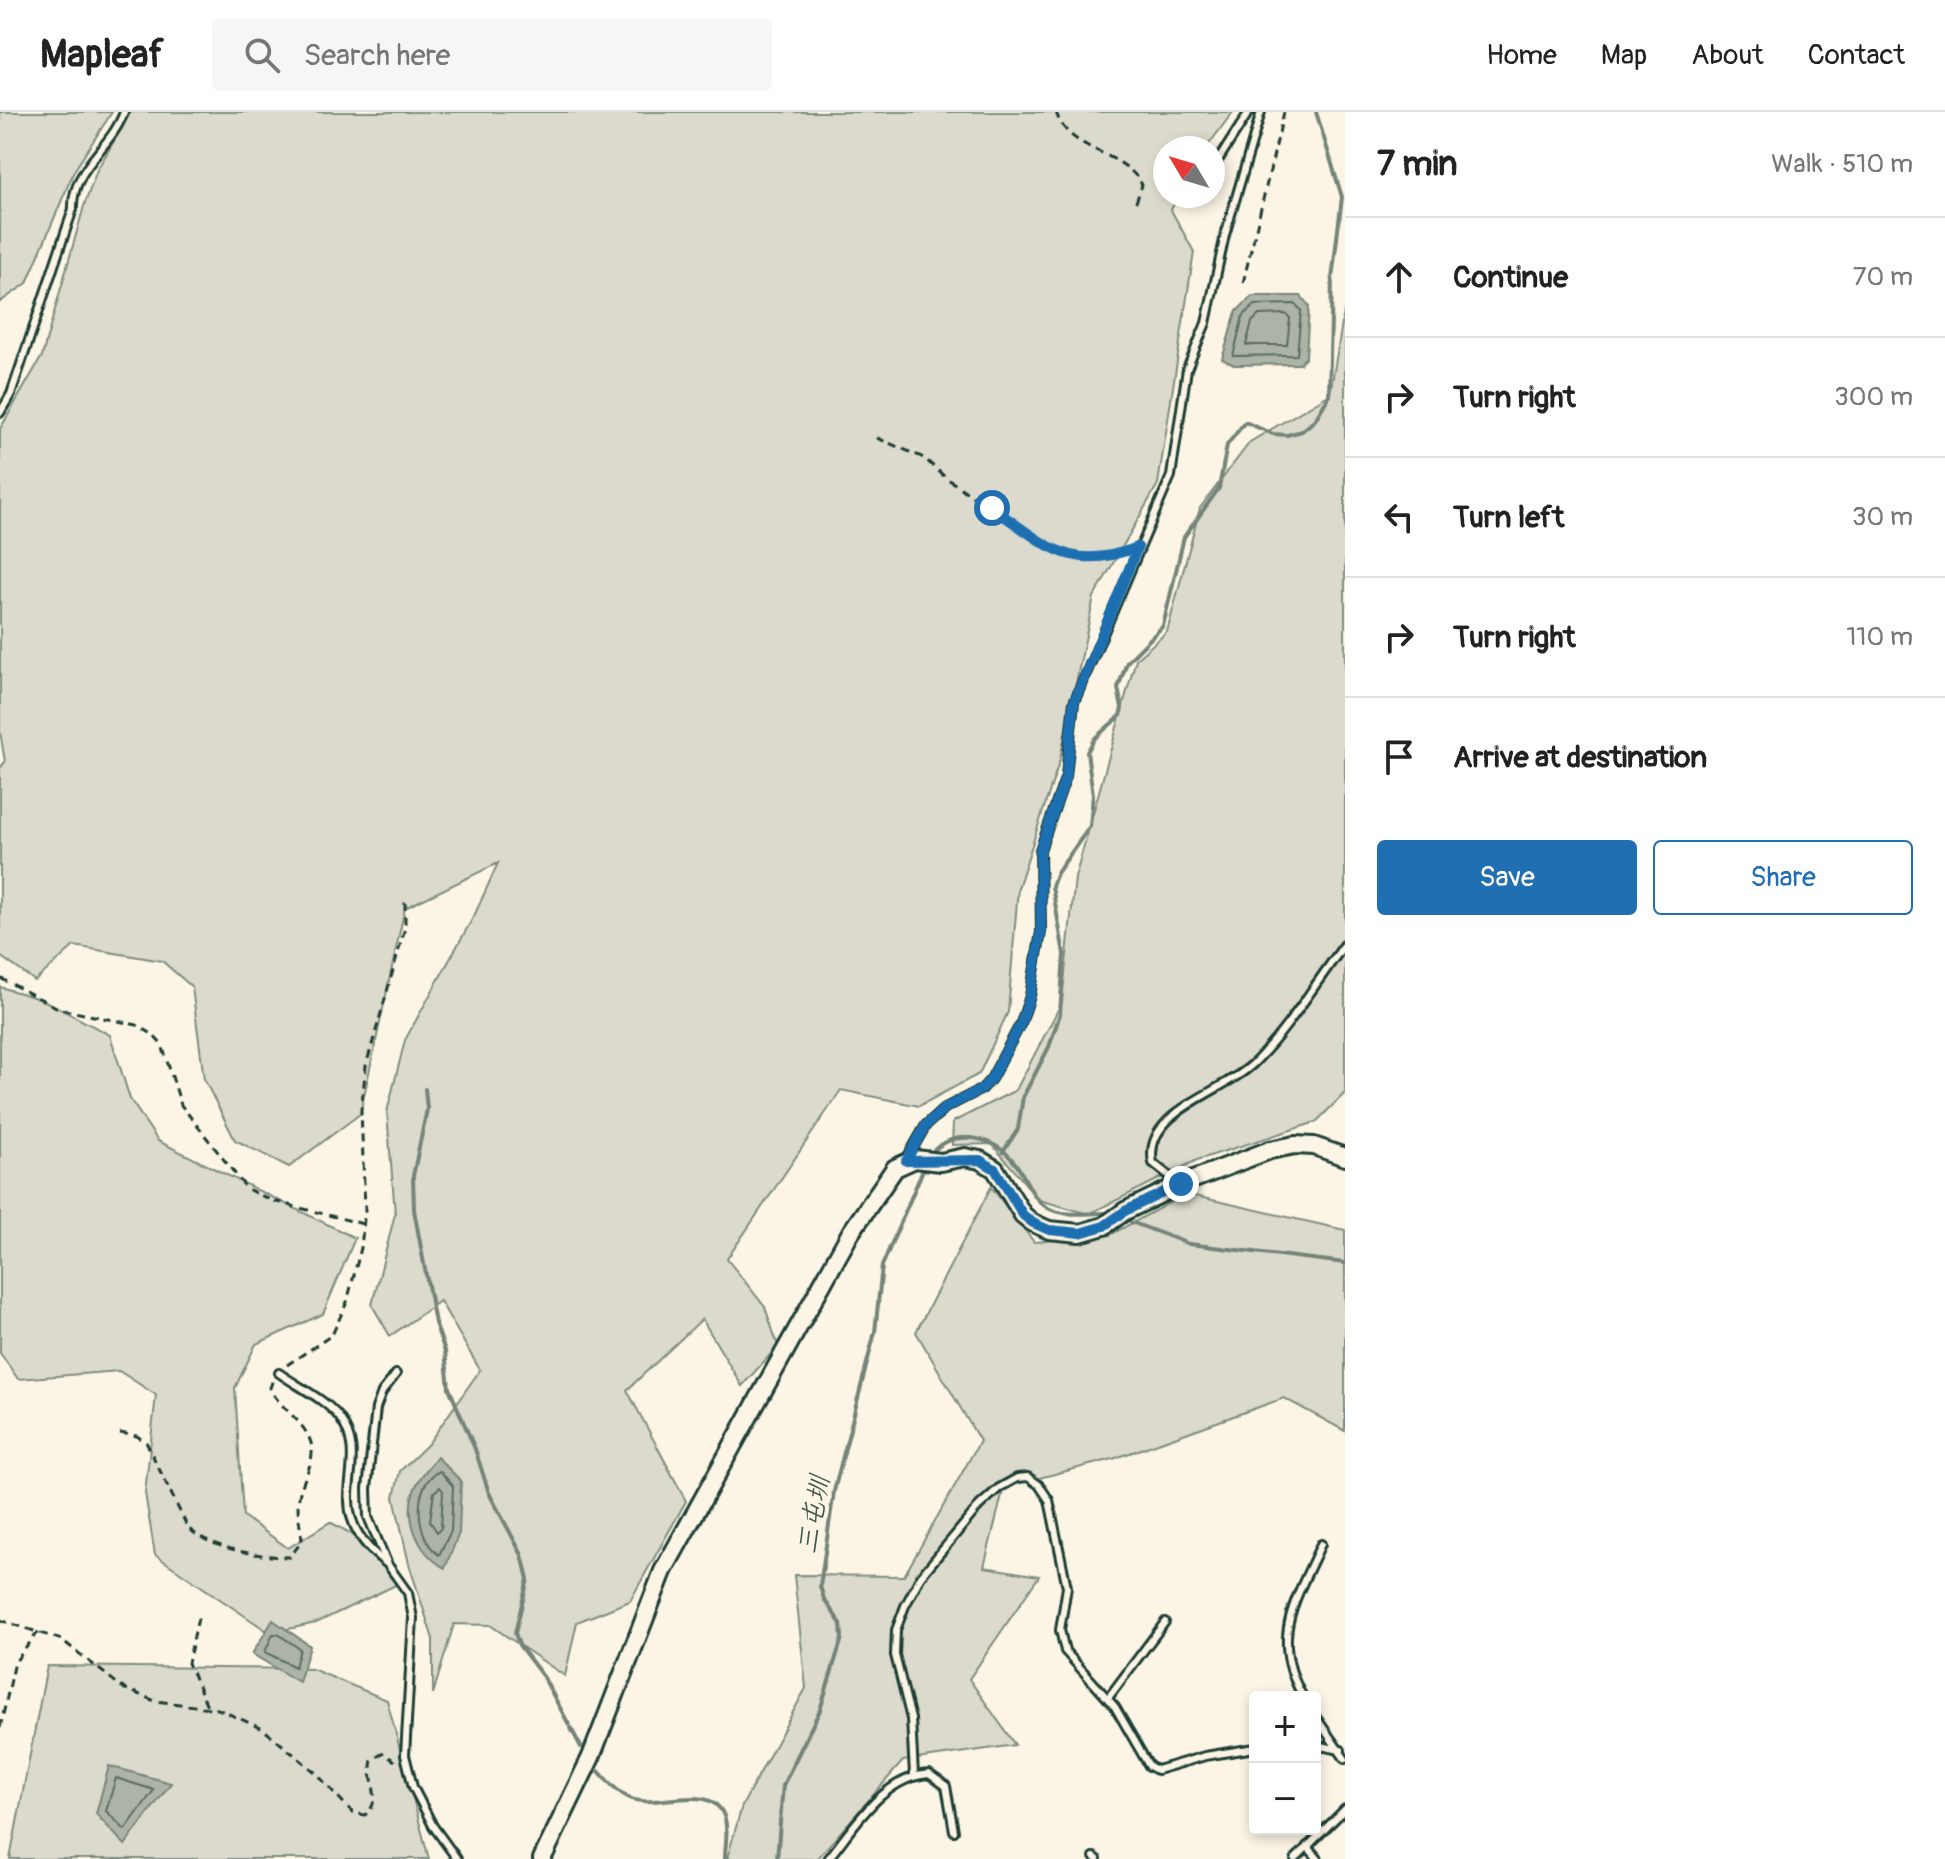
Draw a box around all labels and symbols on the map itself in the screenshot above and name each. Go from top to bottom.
north arrow [1153,136,1225,208]
route start [974,490,1010,526]
route end [1163,1166,1199,1202]
water label: 三屯圳 [791,1471,837,1556]

